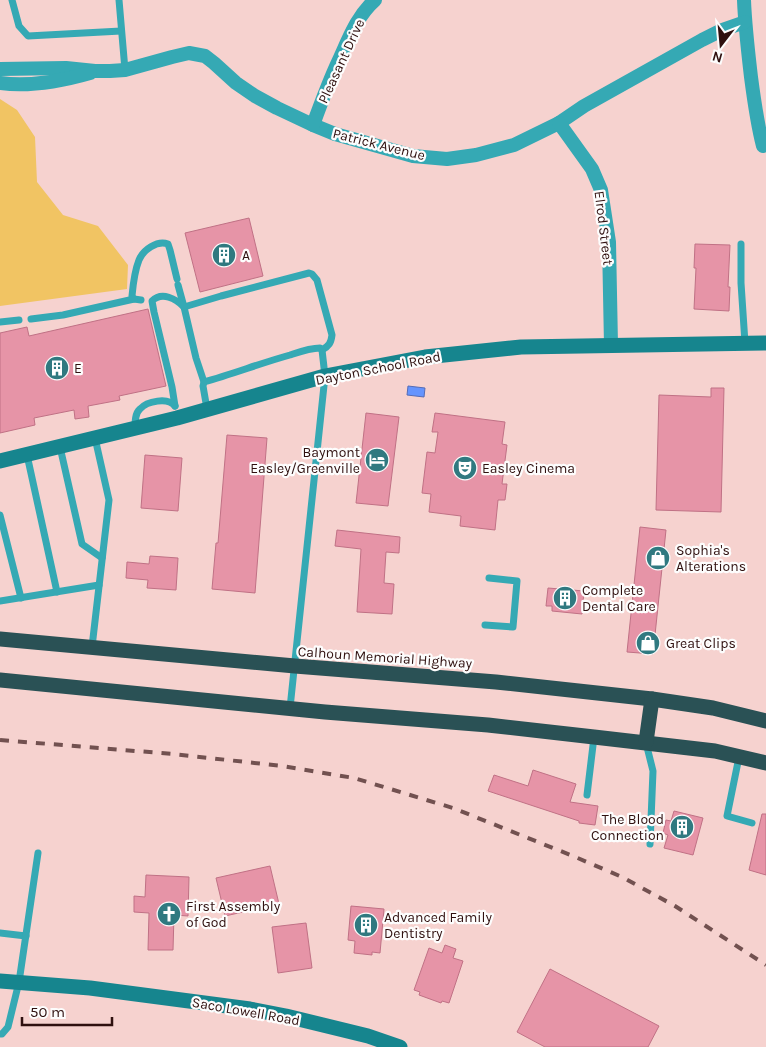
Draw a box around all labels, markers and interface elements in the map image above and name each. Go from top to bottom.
street label: Pleasant Drive [314,16,368,106]
north arrow [696,20,746,70]
text: N [710,47,725,67]
street label: Patrick Avenue [331,125,427,164]
street label: Elrod Street [591,190,616,266]
building icon: A [211,242,237,268]
place label: A [242,247,250,264]
street label: Dayton School Road [314,348,442,389]
building icon: E [44,355,70,381]
place label: E [74,360,82,377]
place label: Baymont Easley/Greenville [250,444,360,477]
hotel icon: Baymont Easley/Greenville [364,447,390,473]
theatre icon: Easley Cinema [452,455,478,481]
place label: Easley Cinema [482,460,575,477]
place label: Sophia's Alterations [676,542,746,575]
shop icon: Sophia's Alterations [645,545,671,571]
place label: Complete Dental Care [582,582,656,615]
building icon: Complete Dental Care [552,585,578,611]
shop icon: Great Clips [635,630,661,656]
place label: Great Clips [666,635,736,652]
street label: Calhoun Memorial Highway [297,643,473,672]
place label: The Blood Connection [591,811,664,844]
building icon: The Blood Connection [669,814,695,840]
place label: First Assembly of God [186,898,281,931]
church icon: First Assembly of God [156,901,182,927]
place label: Advanced Family Dentistry [384,909,492,942]
building icon: Advanced Family Dentistry [353,912,379,938]
scale bar [22,994,112,1026]
street label: Saco Lowell Road [191,994,301,1029]
text: 50 m [30,1003,65,1021]

